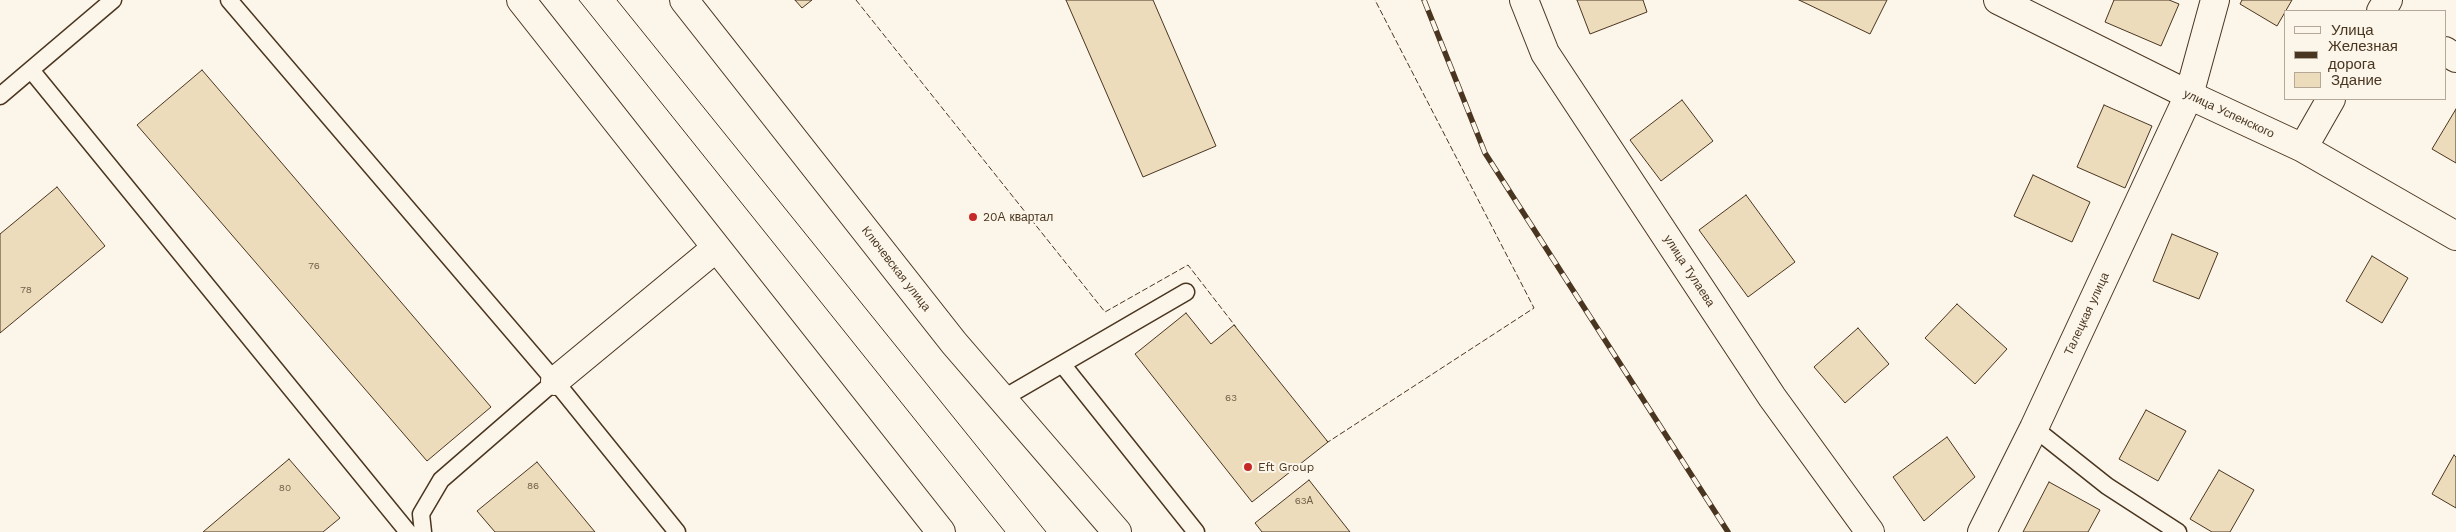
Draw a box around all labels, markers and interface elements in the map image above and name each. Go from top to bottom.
legend [2284,10,2446,100]
text: Улица [2331,21,2374,39]
text: Железная дорога [2328,37,2398,73]
text: Здание [2331,71,2382,89]
street label: улица Успенского [2181,87,2277,141]
place label: 20А квартал [983,210,1053,224]
marker: 20А квартал [967,211,979,223]
street label: Ключевская улица [858,224,934,314]
street label: улица Тулаева [1660,232,1718,310]
house number: 76 [308,260,320,272]
street label: Талецкая улица [2062,270,2112,358]
house number: 78 [20,284,32,296]
house number: 63 [1225,392,1237,404]
place label: Eft Group [1258,460,1314,474]
marker: Eft Group [1242,461,1254,473]
house number: 86 [527,480,539,492]
house number: 80 [279,482,291,494]
house number: 63А [1295,495,1313,507]

